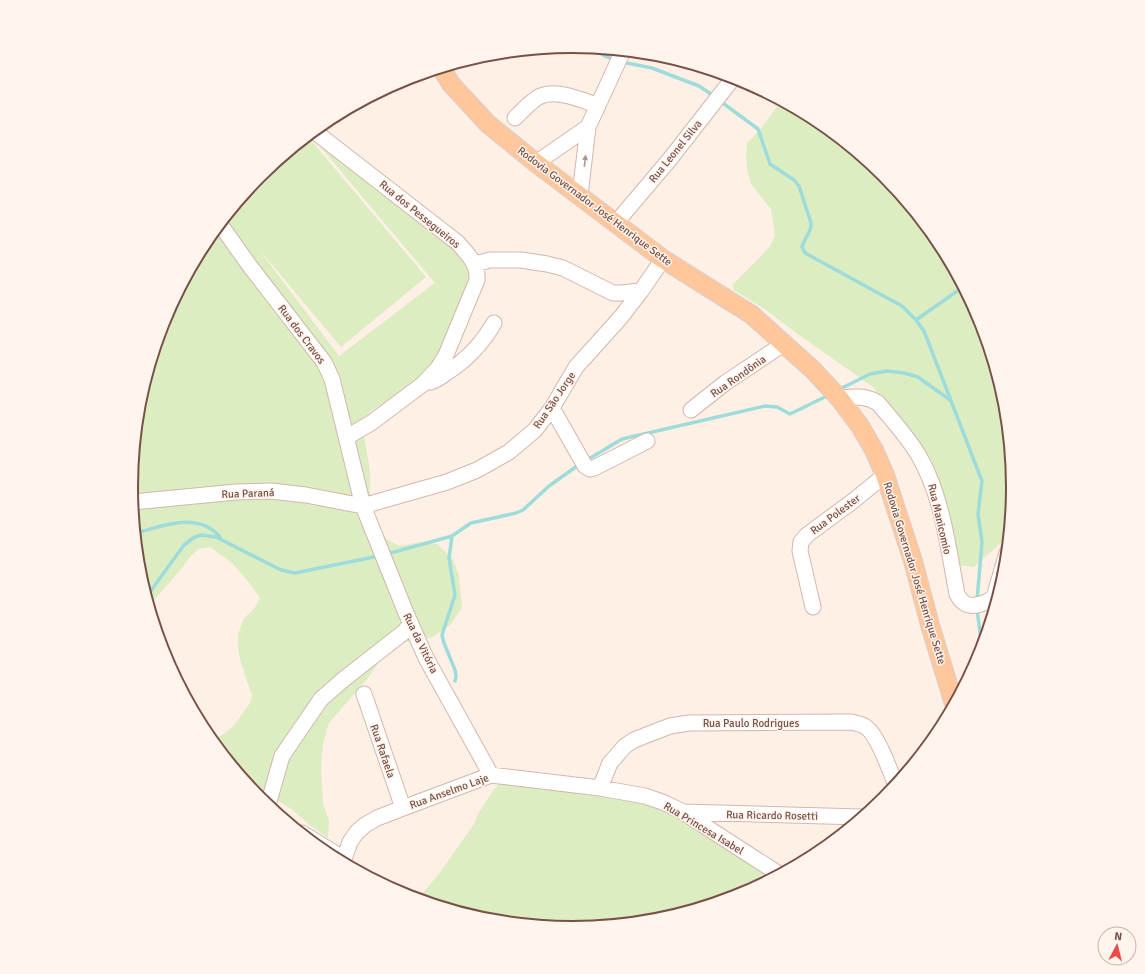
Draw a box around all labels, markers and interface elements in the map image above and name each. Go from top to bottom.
street label: Rua Leonel Silva [646,117,705,185]
street label: Rodovia Governador José Henrique Sette [515,144,675,269]
one-way arrow [581,155,588,167]
street label: Rua dos Pessegueiros [377,178,463,251]
street label: Rua dos Cravos [275,302,328,367]
street label: Rua Rondônia [708,352,769,400]
street label: Rua São Jorge [531,369,578,431]
street label: Rodovia Governador José Henrique Sette [881,480,949,666]
street label: Rua Manicomio [925,483,954,556]
street label: Rua Paraná [221,486,275,501]
street label: Rua Polester [808,492,863,537]
street label: Rua da Vitória [400,611,441,676]
street label: Rua Paulo Rodrigues [703,717,799,730]
street label: Rua Rafaela [367,723,398,780]
street label: Rua Anselmo Laje [408,771,491,812]
street label: Rua Princesa Isabel [661,799,746,858]
street label: Rua Ricardo Rosetti [726,808,818,823]
north arrow [1097,926,1137,966]
text: N [1114,930,1123,943]

